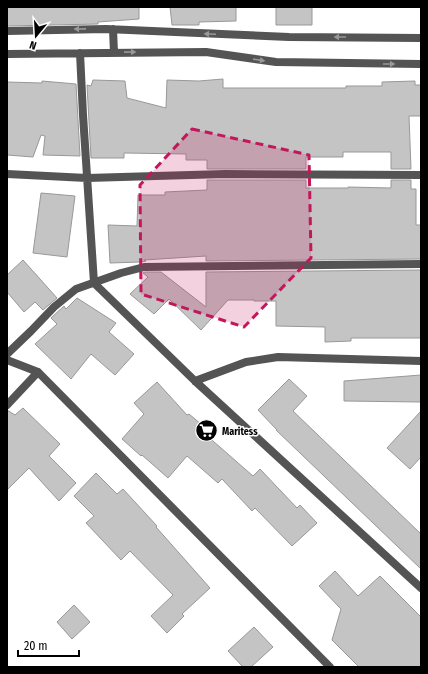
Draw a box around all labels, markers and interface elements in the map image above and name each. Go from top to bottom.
north arrow [16,16,56,56]
one-way arrow [74,26,86,33]
one-way arrow [204,30,216,37]
one-way arrow [333,34,346,40]
text: N [28,38,38,52]
one-way arrow [124,49,136,56]
one-way arrow [253,57,265,63]
one-way arrow [383,61,396,67]
supermarket icon: Maritess [193,418,219,444]
place label: Maritess [222,426,258,438]
scale bar [18,632,79,658]
text: 20 m [24,639,48,653]

